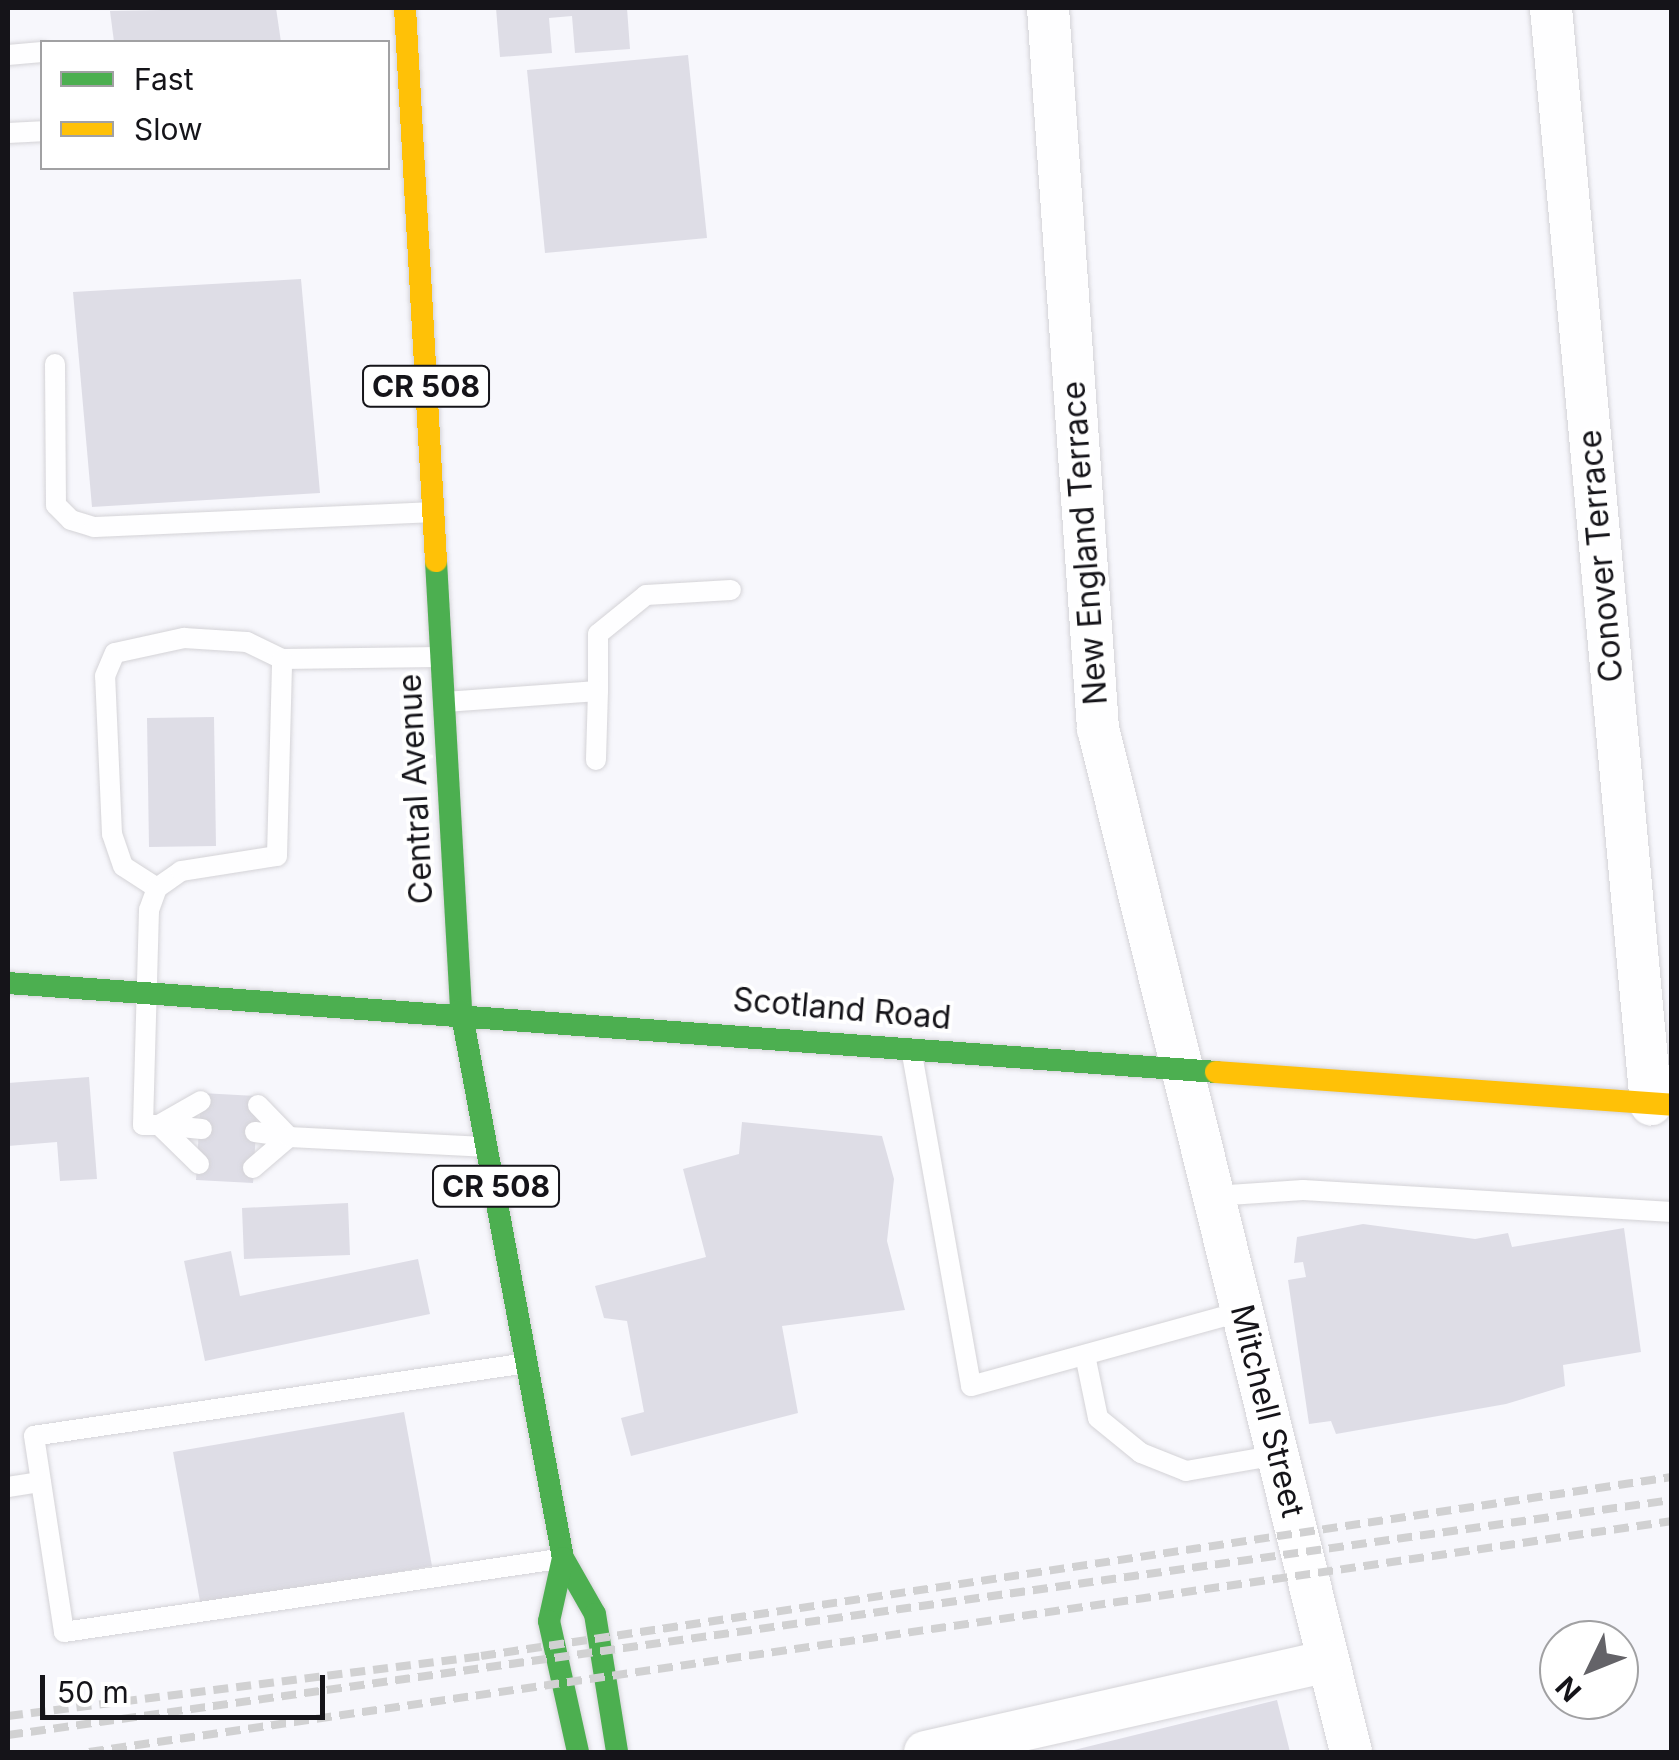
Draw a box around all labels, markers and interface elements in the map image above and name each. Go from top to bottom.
legend [40,40,390,170]
text: Fast [134,61,193,97]
text: Slow [134,111,203,147]
road number: CR 508 [361,361,491,411]
street label: New England Terrace [1055,380,1115,706]
street label: Conover Terrace [1571,428,1631,684]
street label: Central Avenue [391,673,441,905]
street label: Scotland Road [731,980,953,1038]
road number: CR 508 [431,1161,561,1211]
street label: Mitchell Street [1222,1301,1312,1521]
north arrow [1539,1620,1639,1720]
scale bar [45,1655,330,1717]
text: N [1549,1670,1588,1708]
text: 50 m [57,1674,129,1710]

